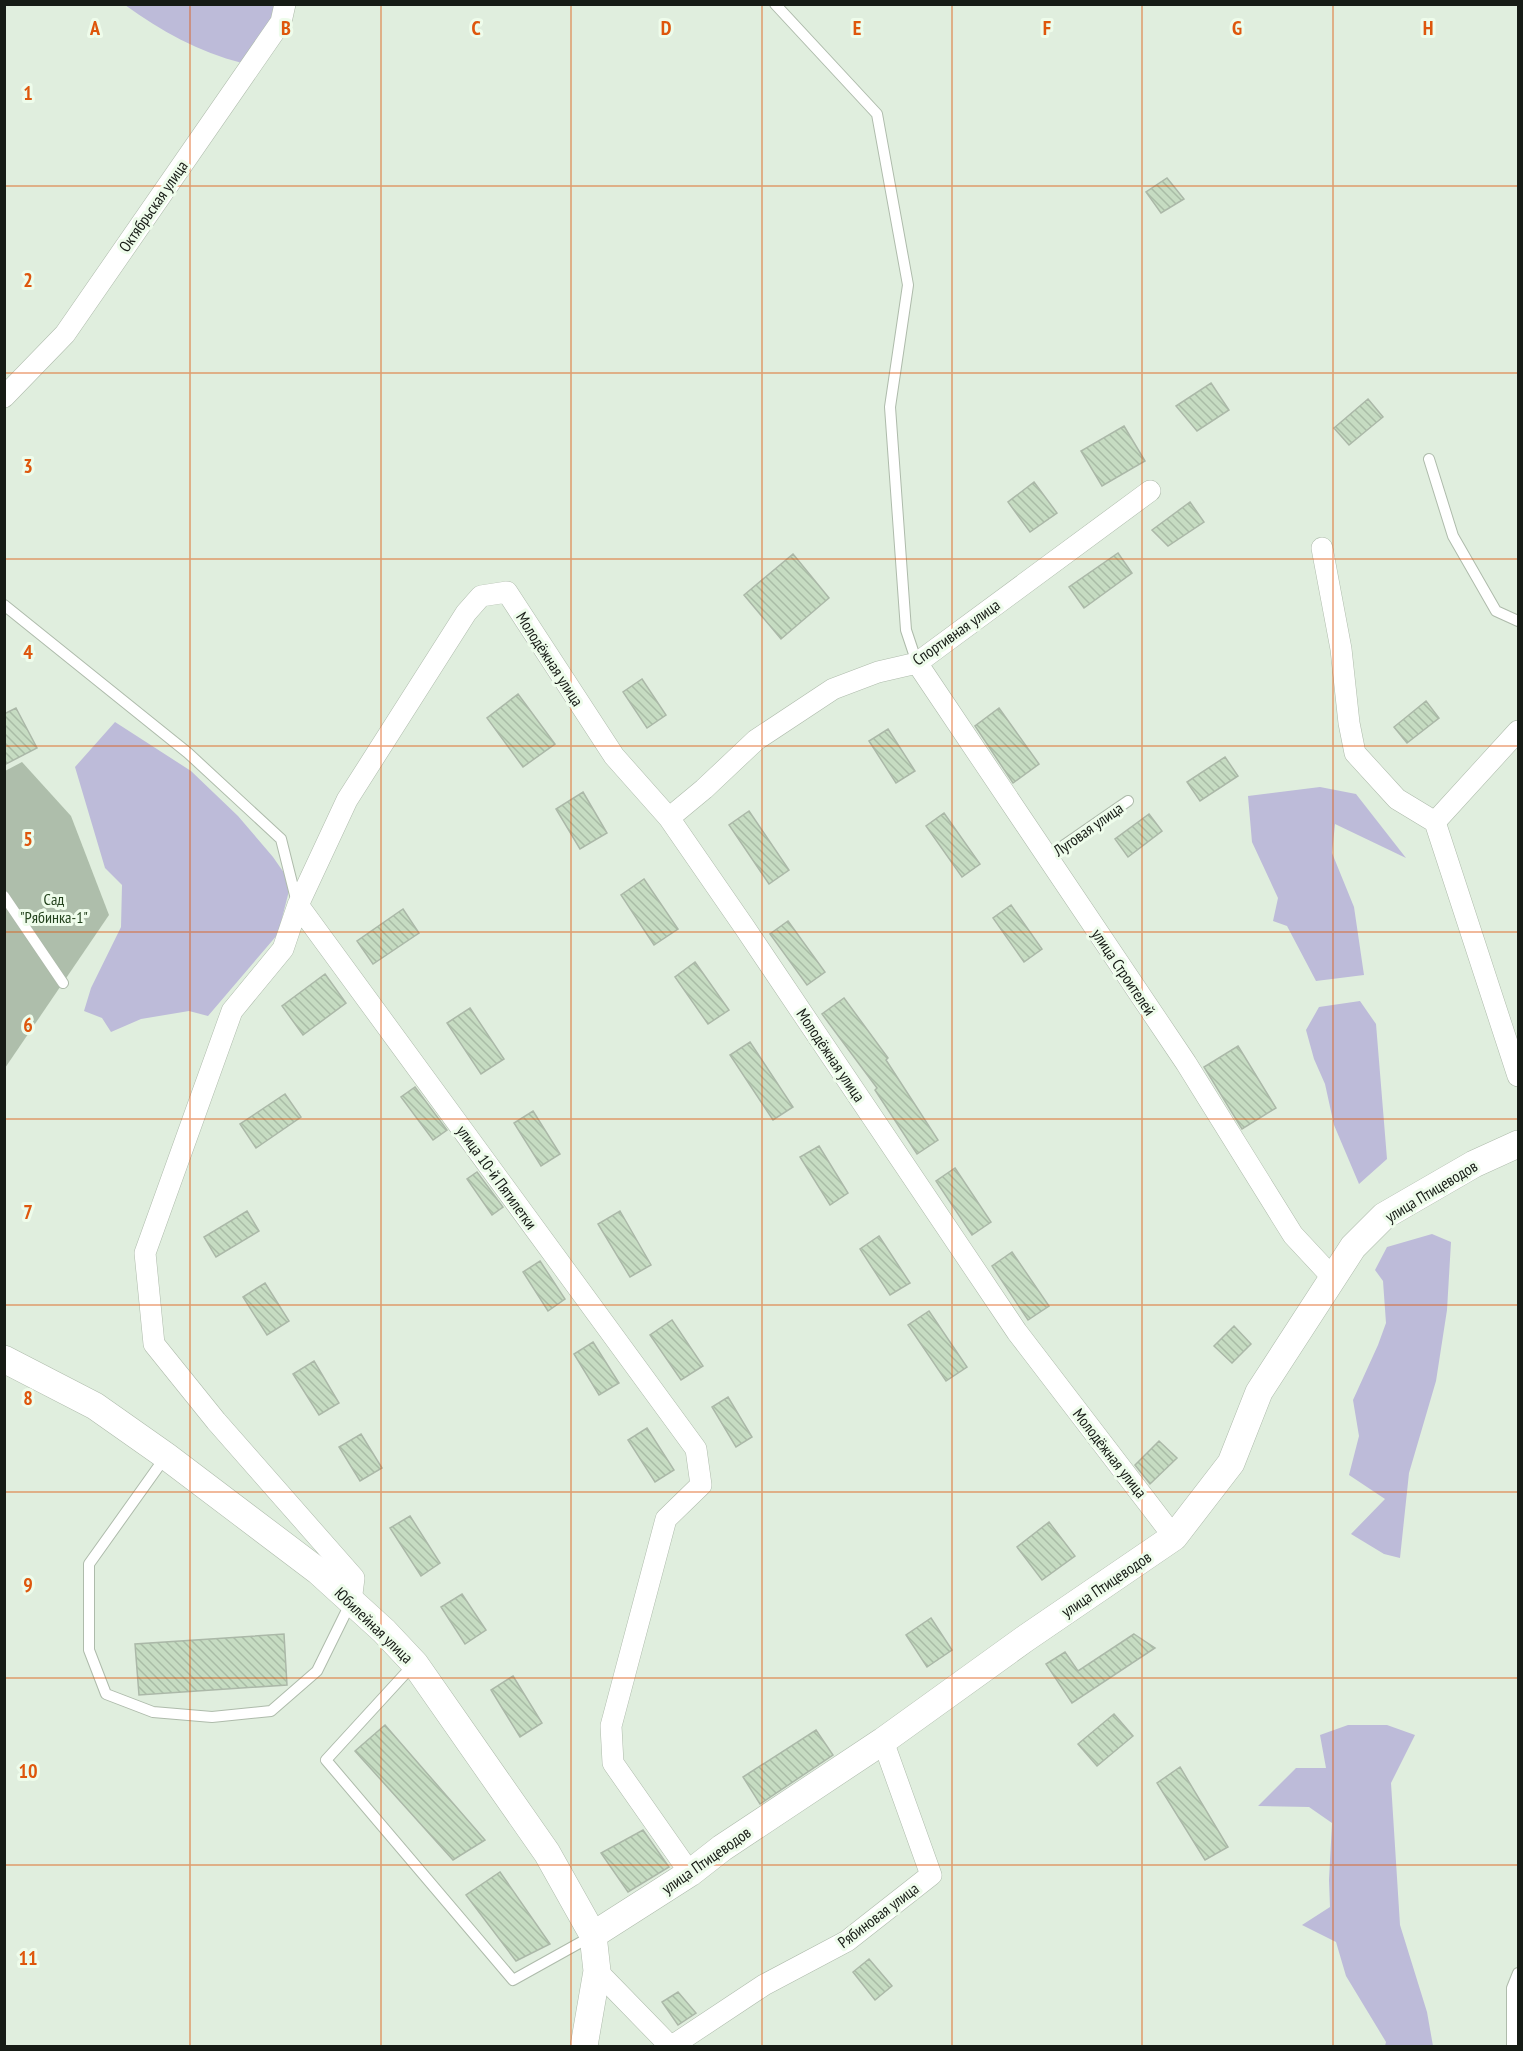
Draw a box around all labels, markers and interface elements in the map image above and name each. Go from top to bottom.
text: A [89,15,101,41]
text: B [281,15,291,41]
text: C [471,15,481,41]
text: D [661,15,672,41]
text: E [853,15,861,41]
text: F [1043,15,1051,41]
text: G [1232,15,1242,41]
text: H [1423,15,1433,41]
text: 1 [23,80,33,106]
street label: Октябрьская улица [114,157,192,255]
text: 2 [23,267,33,293]
text: 3 [23,453,33,479]
street label: Спортивная улица [908,595,1004,669]
street label: Молодёжная улица [512,608,588,710]
text: 4 [23,639,33,665]
street label: Луговая улица [1048,798,1127,861]
text: 5 [23,826,33,852]
park label: Сад "Рябинка-1" [20,889,88,927]
street label: улица Строителей [1088,925,1160,1019]
street label: Молодёжная улица [792,1004,870,1106]
text: 6 [23,1012,33,1038]
street label: улица 10-й Пятилетки [452,1121,542,1233]
street label: улица Птицеводов [1381,1156,1481,1226]
text: 7 [23,1199,33,1225]
text: 8 [23,1385,33,1411]
street label: Молодёжная улица [1069,1404,1151,1502]
street label: улица Птицеводов [1057,1547,1155,1621]
text: 9 [23,1572,33,1598]
street label: Юбилейная улица [331,1583,417,1667]
text: 10 [18,1758,38,1784]
street label: улица Птицеводов [658,1822,754,1898]
street label: Рябиновая улица [833,1878,923,1952]
text: 11 [18,1945,38,1971]

